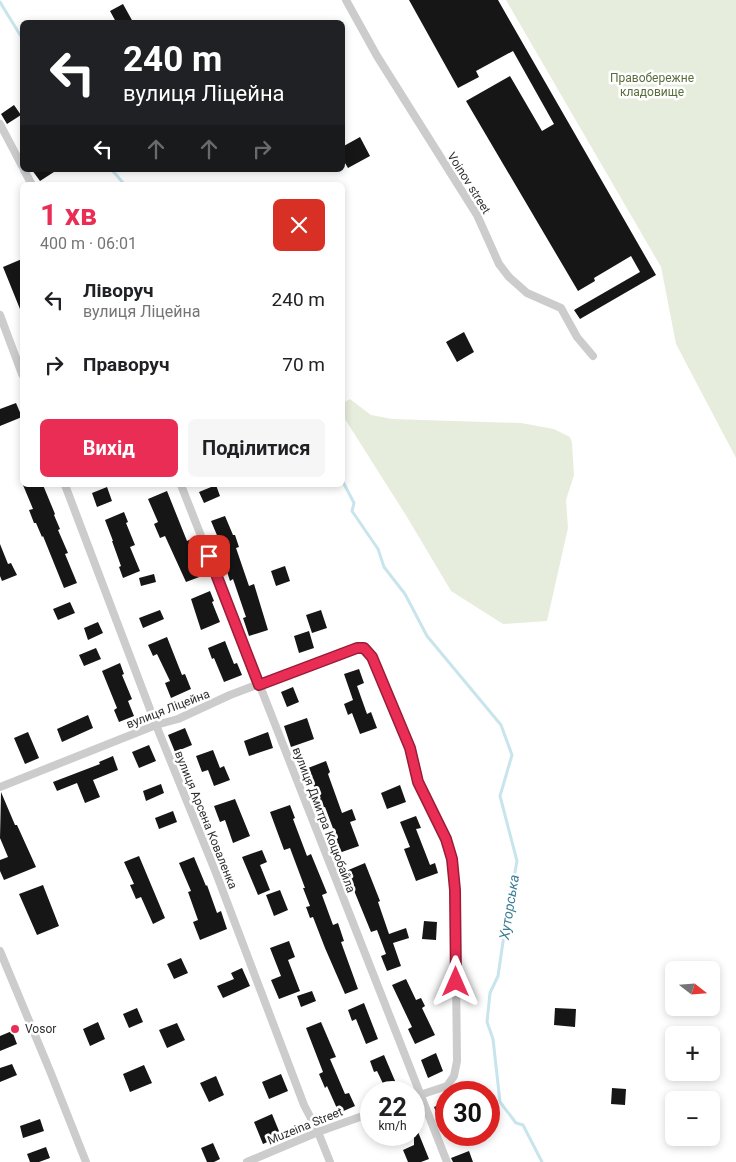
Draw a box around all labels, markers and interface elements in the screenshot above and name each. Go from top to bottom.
text: 240 m [123,39,222,80]
icon: left [40,40,105,105]
park label: Правобережне кладовище [610,71,694,99]
text: вулиця Ліцейна [123,81,285,106]
icon: left [89,135,117,163]
icon: ahead [142,135,170,163]
icon: ahead [195,135,223,163]
icon: right [248,135,276,163]
street label: Voinov street [445,150,494,216]
text: 1 хв [40,197,97,232]
button: close [273,199,325,251]
text: 400 m · 06:01 [40,234,137,253]
text: Ліворуч [83,279,154,302]
icon: left [40,286,68,314]
text: 240 m [272,288,325,311]
text: вулиця Ліцейна [83,302,200,321]
icon: right [40,351,68,379]
text: Праворуч [83,353,169,376]
text: 70 m [282,353,325,376]
button: Вихід [40,419,178,477]
button: Поділитися [188,419,325,477]
pin [188,535,230,577]
icon: arrive [195,542,223,570]
street label: вулиця Ліцейна [124,687,212,731]
street label: вулиця Дмитра Коцюбайла [290,745,358,895]
street label: вулиця Арсена Коваленка [172,749,240,891]
water label: Хуторська [496,873,522,942]
position arrow [429,955,481,1007]
north arrow [665,961,720,1016]
map controls [665,961,720,1146]
place label: Vosor [25,1022,56,1036]
marker: Vosor [9,1023,21,1035]
button: + [665,1026,720,1081]
speed limit sign: 30 [435,1081,500,1146]
button: − [665,1091,720,1146]
text: 22 [378,1093,407,1122]
street label: Muzeina Street [265,1104,345,1147]
text: km/h [378,1119,407,1133]

